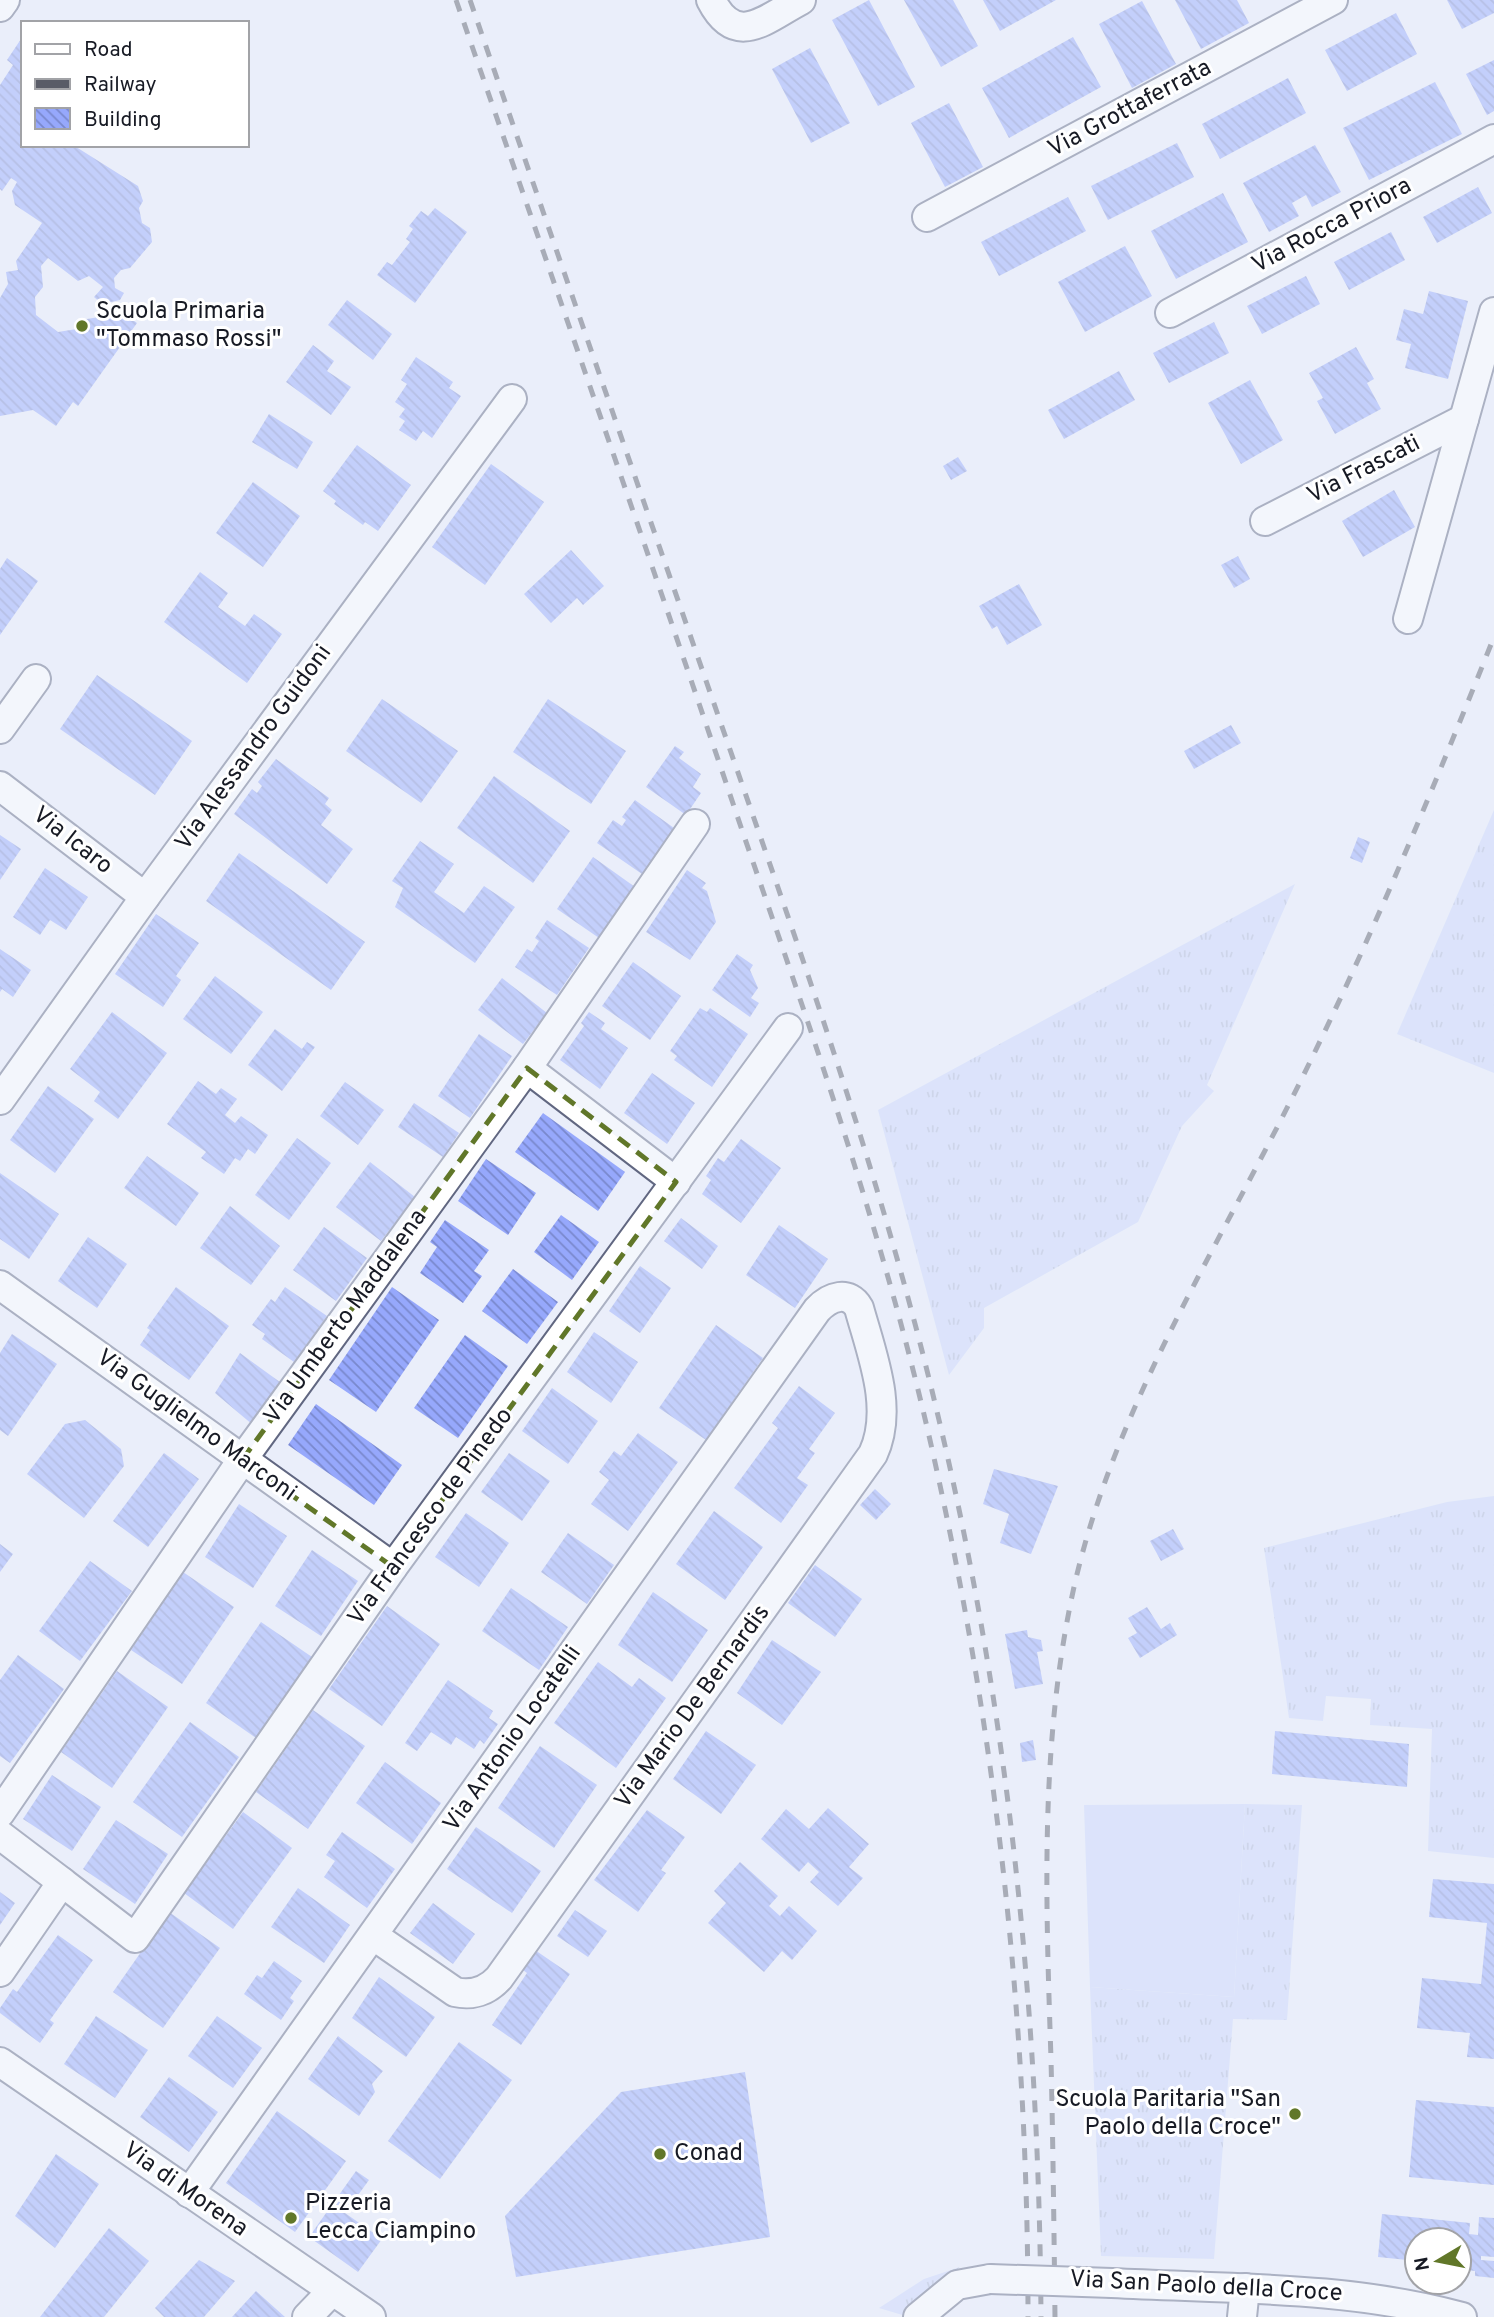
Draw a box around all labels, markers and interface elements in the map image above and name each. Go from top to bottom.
legend [21,21,248,147]
text: Road [84,37,133,64]
street label: Via Grottaferrata [1043,53,1217,165]
text: Railway [84,72,157,99]
text: Building [84,107,162,134]
street label: Via Rocca Priora [1247,171,1417,281]
place label: Scuola Primaria "Tommaso Rossi" [96,297,281,355]
marker: Scuola Primaria "Tommaso Rossi" [74,318,90,334]
street label: Via Frascati [1302,429,1426,511]
street label: Via Alessandro Guidoni [169,639,339,857]
street label: Via Icaro [26,800,118,882]
street label: Via Umberto Maddalena [258,1204,434,1430]
street label: Via Guglielmo Marconi [90,1343,302,1509]
street label: Via Francesco de Pinedo [342,1402,520,1632]
street label: Via Mario De Bernardis [609,1599,777,1815]
street label: Via Antonio Locatelli [437,1640,589,1838]
place label: Scuola Paritaria "San Paolo della Croce" [1055,2085,1281,2143]
marker: Scuola Paritaria "San Paolo della Croce" [1287,2106,1303,2122]
street label: Via di Morena [117,2136,253,2244]
place label: Conad [674,2139,743,2169]
marker: Conad [652,2146,668,2162]
place label: Pizzeria Lecca Ciampino [305,2189,476,2247]
marker: Pizzeria Lecca Ciampino [283,2210,299,2226]
north arrow [1403,2226,1473,2296]
text: N [1410,2255,1436,2272]
street label: Via San Paolo della Croce [1069,2265,1343,2309]

